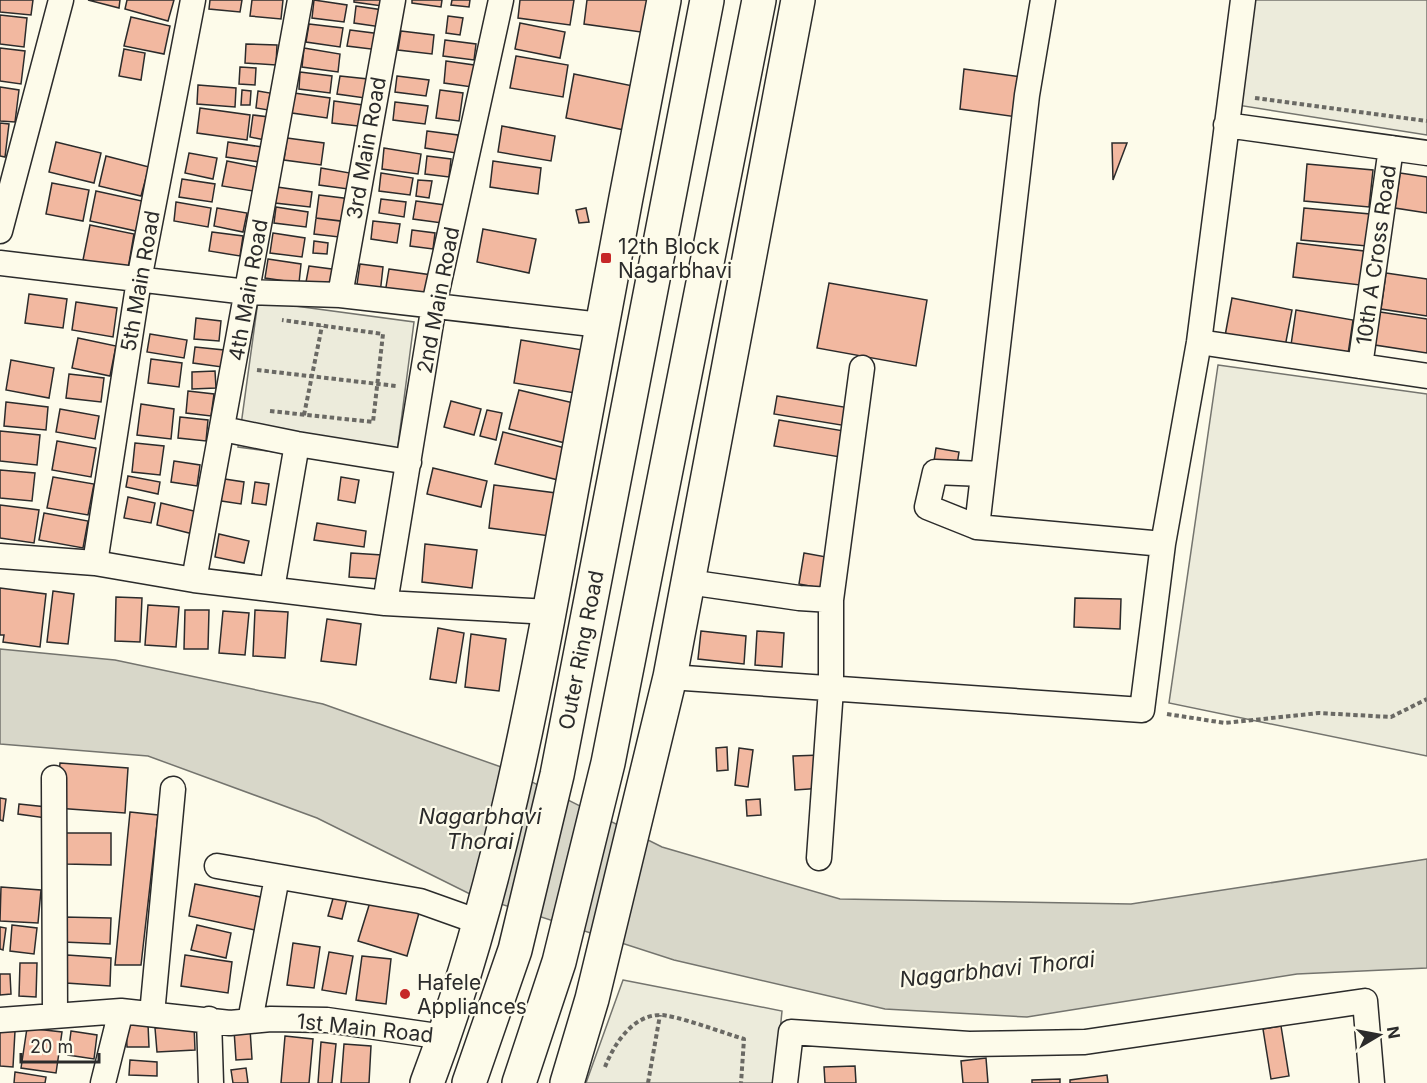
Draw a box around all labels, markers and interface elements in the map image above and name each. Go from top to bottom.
street label: 3rd Main Road [341,75,391,221]
street label: 10th A Cross Road [1351,163,1401,347]
street label: 5th Main Road [115,209,165,353]
street label: 4th Main Road [223,217,273,363]
street label: 2nd Main Road [412,225,464,375]
place label: 12th Block Nagarbhavi [618,234,732,283]
marker: 12th Block Nagarbhavi [599,251,613,265]
street label: Outer Ring Road [553,568,609,732]
water label: Nagarbhavi Thorai [418,803,542,854]
water label: Nagarbhavi Thorai [898,946,1097,992]
place label: Hafele Appliances [417,970,527,1019]
marker: Hafele Appliances [398,987,412,1001]
north arrow [1349,1005,1409,1065]
street label: 1st Main Road [295,1008,435,1048]
text: N [1383,1025,1405,1040]
scale bar [21,1026,99,1064]
text: 20 m [30,1036,73,1057]

